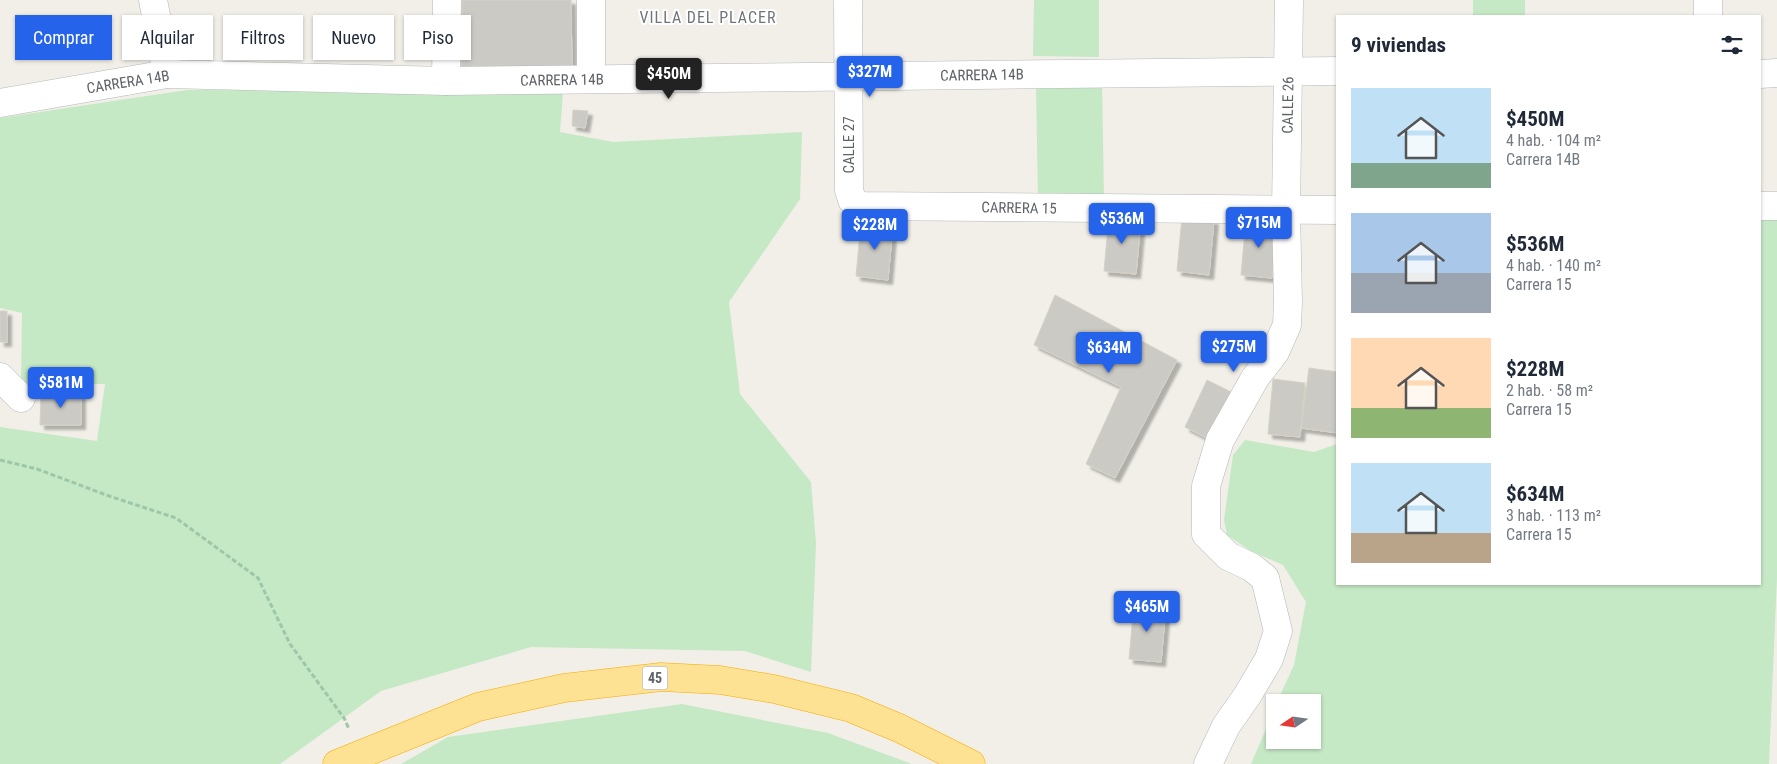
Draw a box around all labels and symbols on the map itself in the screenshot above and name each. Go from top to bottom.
district label: VILLA DEL PLACER [640,8,776,27]
pin: $327M [835,56,905,98]
pin: $450M [634,58,704,100]
street label: CARRERA 14B [940,65,1024,85]
street label: CARRERA 14B [85,67,171,97]
street label: CARRERA 14B [520,70,604,90]
street label: CALLE 26 [1279,76,1297,134]
street label: CALLE 27 [840,116,858,174]
street label: CARRERA 15 [981,198,1057,218]
pin: $536M [1087,202,1157,245]
pin: $715M [1224,206,1294,249]
pin: $228M [840,208,910,251]
pin: $275M [1199,330,1269,373]
pin: $634M [1074,332,1144,374]
pin: $581M [26,366,96,409]
pin: $465M [1112,590,1182,633]
road number: 45 [642,666,668,690]
north arrow [1266,694,1321,749]

